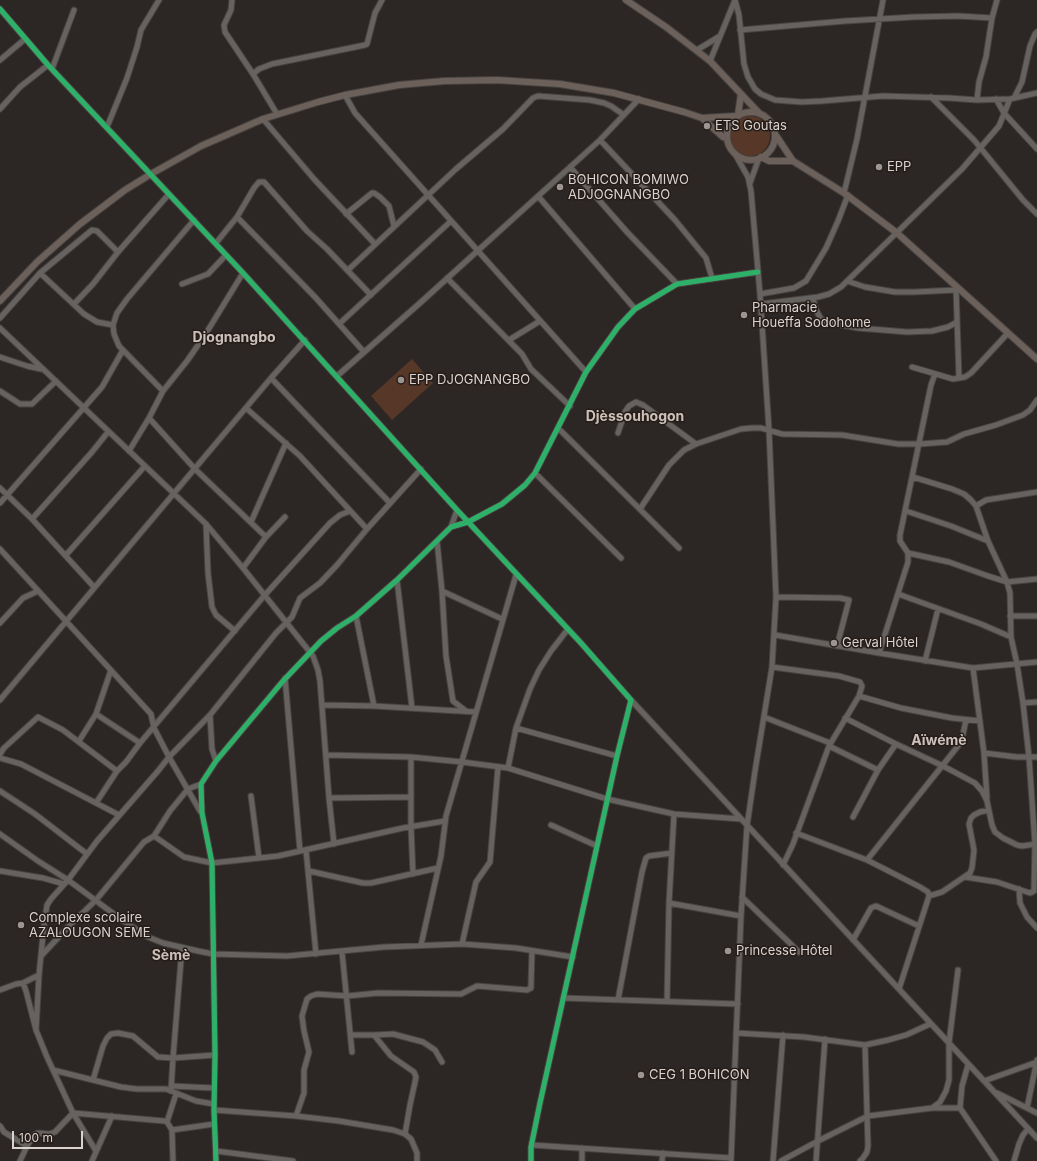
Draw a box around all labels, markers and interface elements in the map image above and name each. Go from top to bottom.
place label: ETS Goutas [715,118,787,134]
marker: ETS Goutas [702,121,712,131]
place label: EPP [887,159,911,175]
marker: EPP [874,162,884,172]
place label: BOHICON BOMIWO ADJOGNANGBO [568,172,689,203]
marker: BOHICON BOMIWO ADJOGNANGBO [555,182,565,192]
place label: Pharmacie Houeffa Sodohome [752,300,871,331]
marker: Pharmacie Houeffa Sodohome [739,310,749,320]
district label: Djognangbo [192,330,276,346]
place label: EPP DJOGNANGBO [409,372,530,388]
marker: EPP DJOGNANGBO [396,375,406,385]
district label: Djèssouhogon [586,409,684,425]
place label: Gerval Hôtel [842,635,918,651]
marker: Gerval Hôtel [829,638,839,648]
district label: Aïwémè [911,733,967,749]
place label: Complexe scolaire AZALOUGON SEME [29,910,151,941]
marker: Complexe scolaire AZALOUGON SEME [16,920,26,930]
place label: Princesse Hôtel [736,943,833,959]
marker: Princesse Hôtel [723,946,733,956]
district label: Sèmè [152,948,190,964]
place label: CEG 1 BOHICON [649,1067,749,1083]
marker: CEG 1 BOHICON [636,1070,646,1080]
scale bar [14,1123,85,1149]
text: 100 m [19,1130,53,1145]

